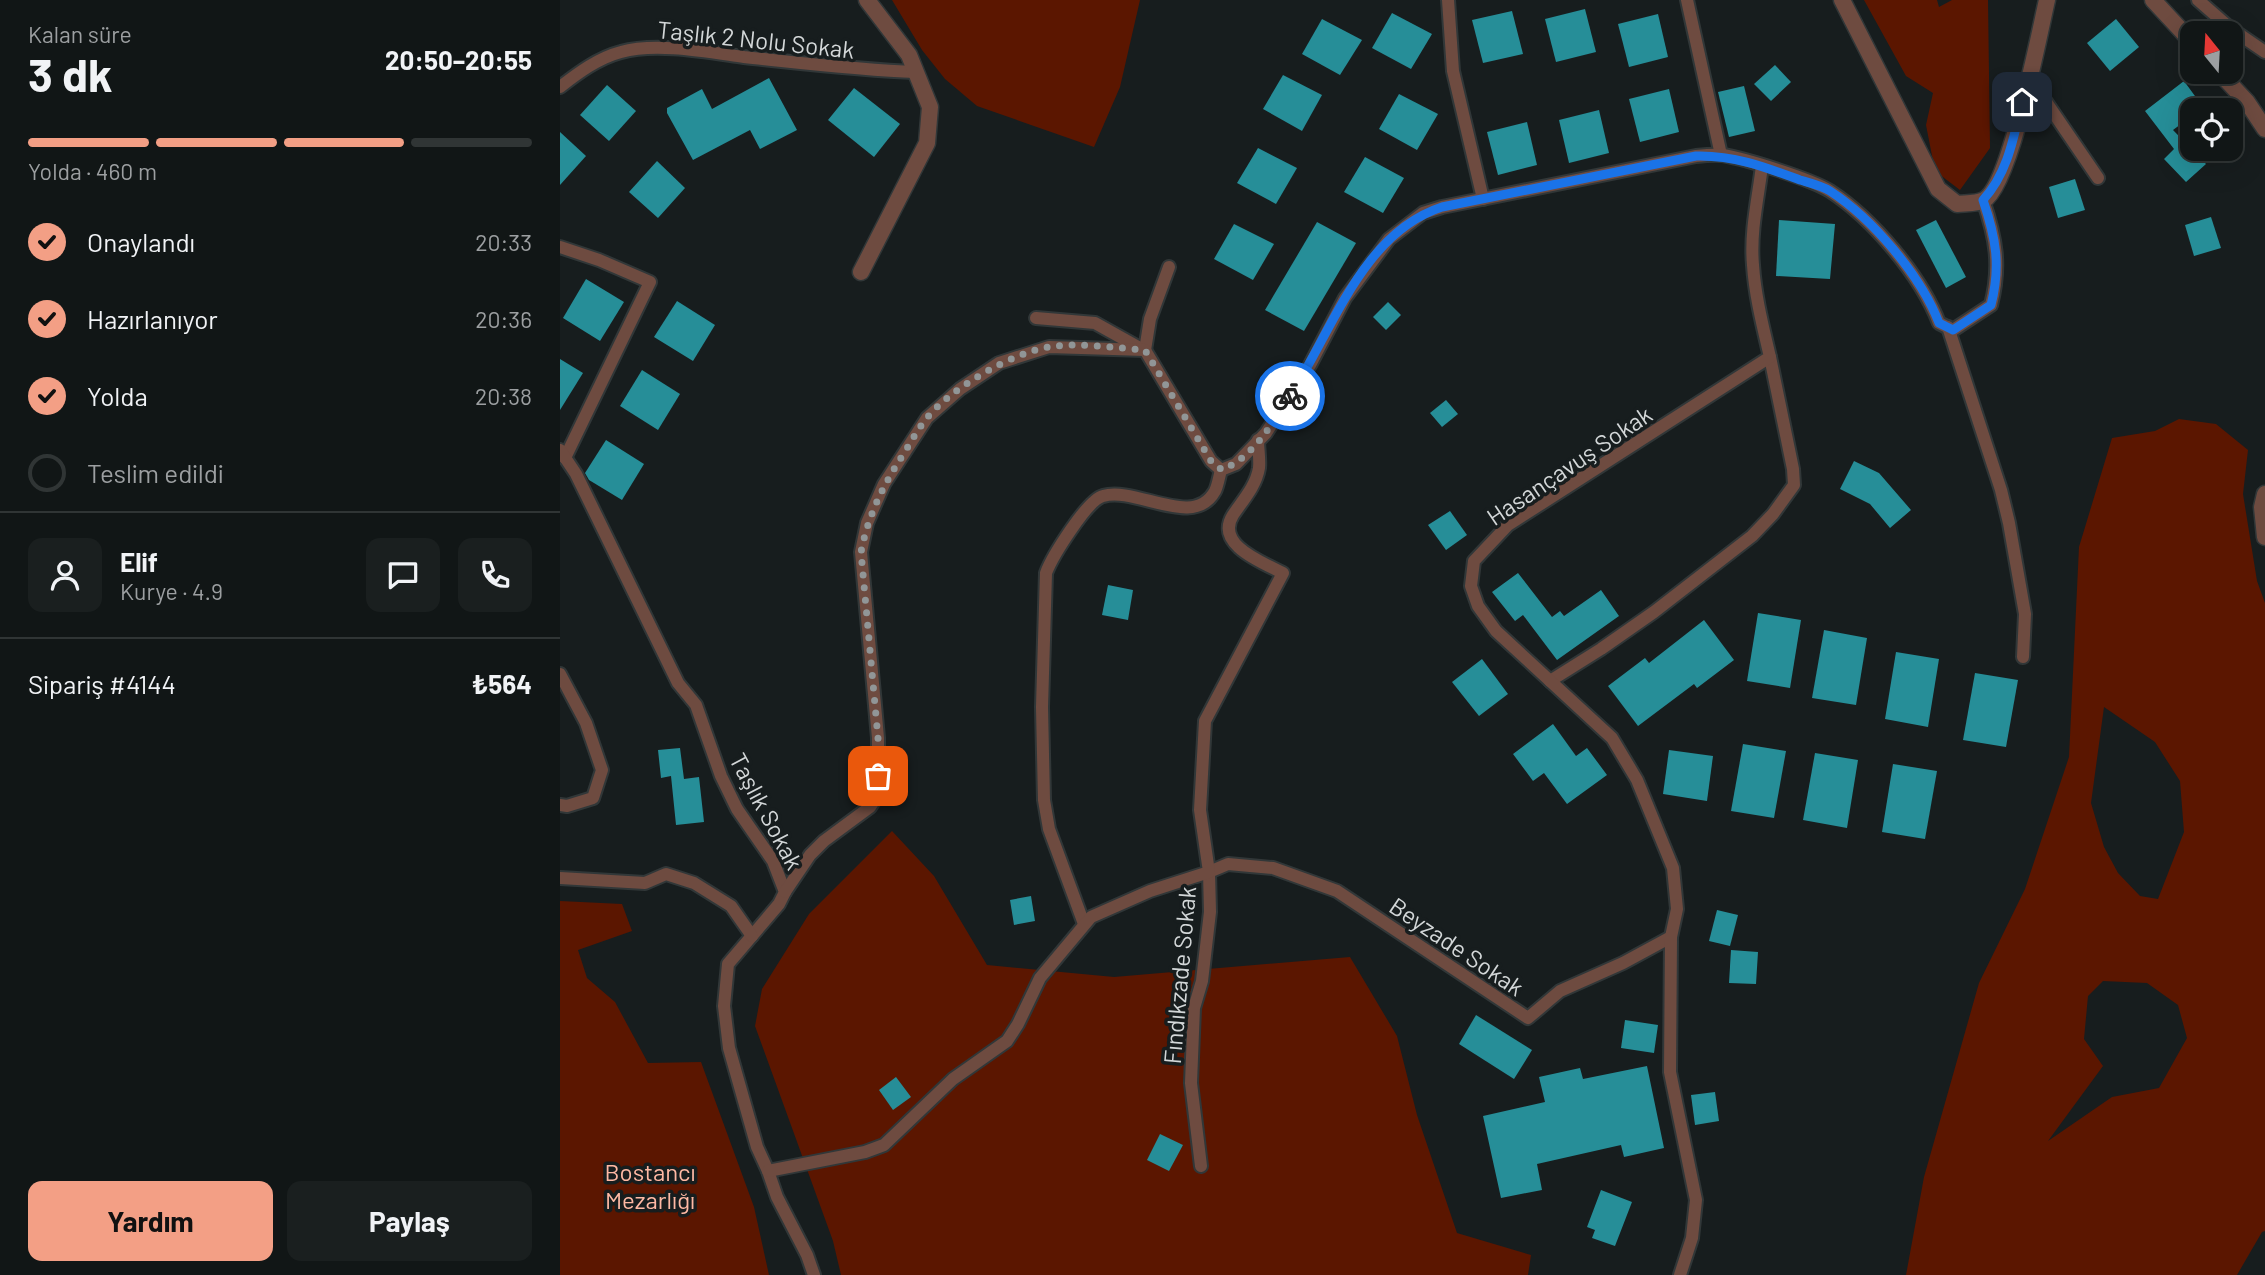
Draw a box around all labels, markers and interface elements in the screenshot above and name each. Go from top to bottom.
street label: Taşlık 2 Nolu Sokak [656,14,856,64]
text: Kalan süre [28,20,132,48]
north arrow [2180,21,2244,84]
map controls [2180,21,2243,161]
text: 20:50–20:55 [385,44,532,75]
text: 3 dk [28,46,113,101]
pin [1992,72,2052,132]
icon: home [2003,83,2041,121]
button: locate [2180,98,2243,161]
text: Yolda · 460 m [28,157,157,185]
icon: check [28,223,66,261]
text: Onaylandı [87,226,195,257]
text: 20:33 [475,228,532,256]
icon: check [28,300,66,338]
text: Hazırlanıyor [87,303,218,334]
text: 20:36 [475,305,532,333]
courier [1255,361,1325,431]
icon: check [28,377,66,415]
icon: bike [1271,377,1309,415]
text: Yolda [87,380,148,411]
text: 20:38 [475,382,532,410]
street label: Hasançavuş Sokak [1481,399,1657,531]
text: Teslim edildi [87,457,224,488]
button: person [28,538,102,612]
button: chat [366,538,440,612]
button: phone [458,538,532,612]
text: Elif [120,546,158,577]
text: Kurye · 4.9 [120,577,223,605]
text: Sipariş #4144 [28,668,176,699]
text: ₺564 [471,668,532,699]
pin [848,746,908,806]
street label: Taşlık Sokak [724,748,810,874]
icon: bag [859,757,897,795]
street label: Fındıkzade Sokak [1157,885,1201,1065]
street label: Beyzade Sokak [1384,891,1530,1001]
park label: Bostancı Mezarlığı [605,1157,695,1214]
button: Yardım [28,1181,273,1261]
button: Paylaş [287,1181,532,1261]

